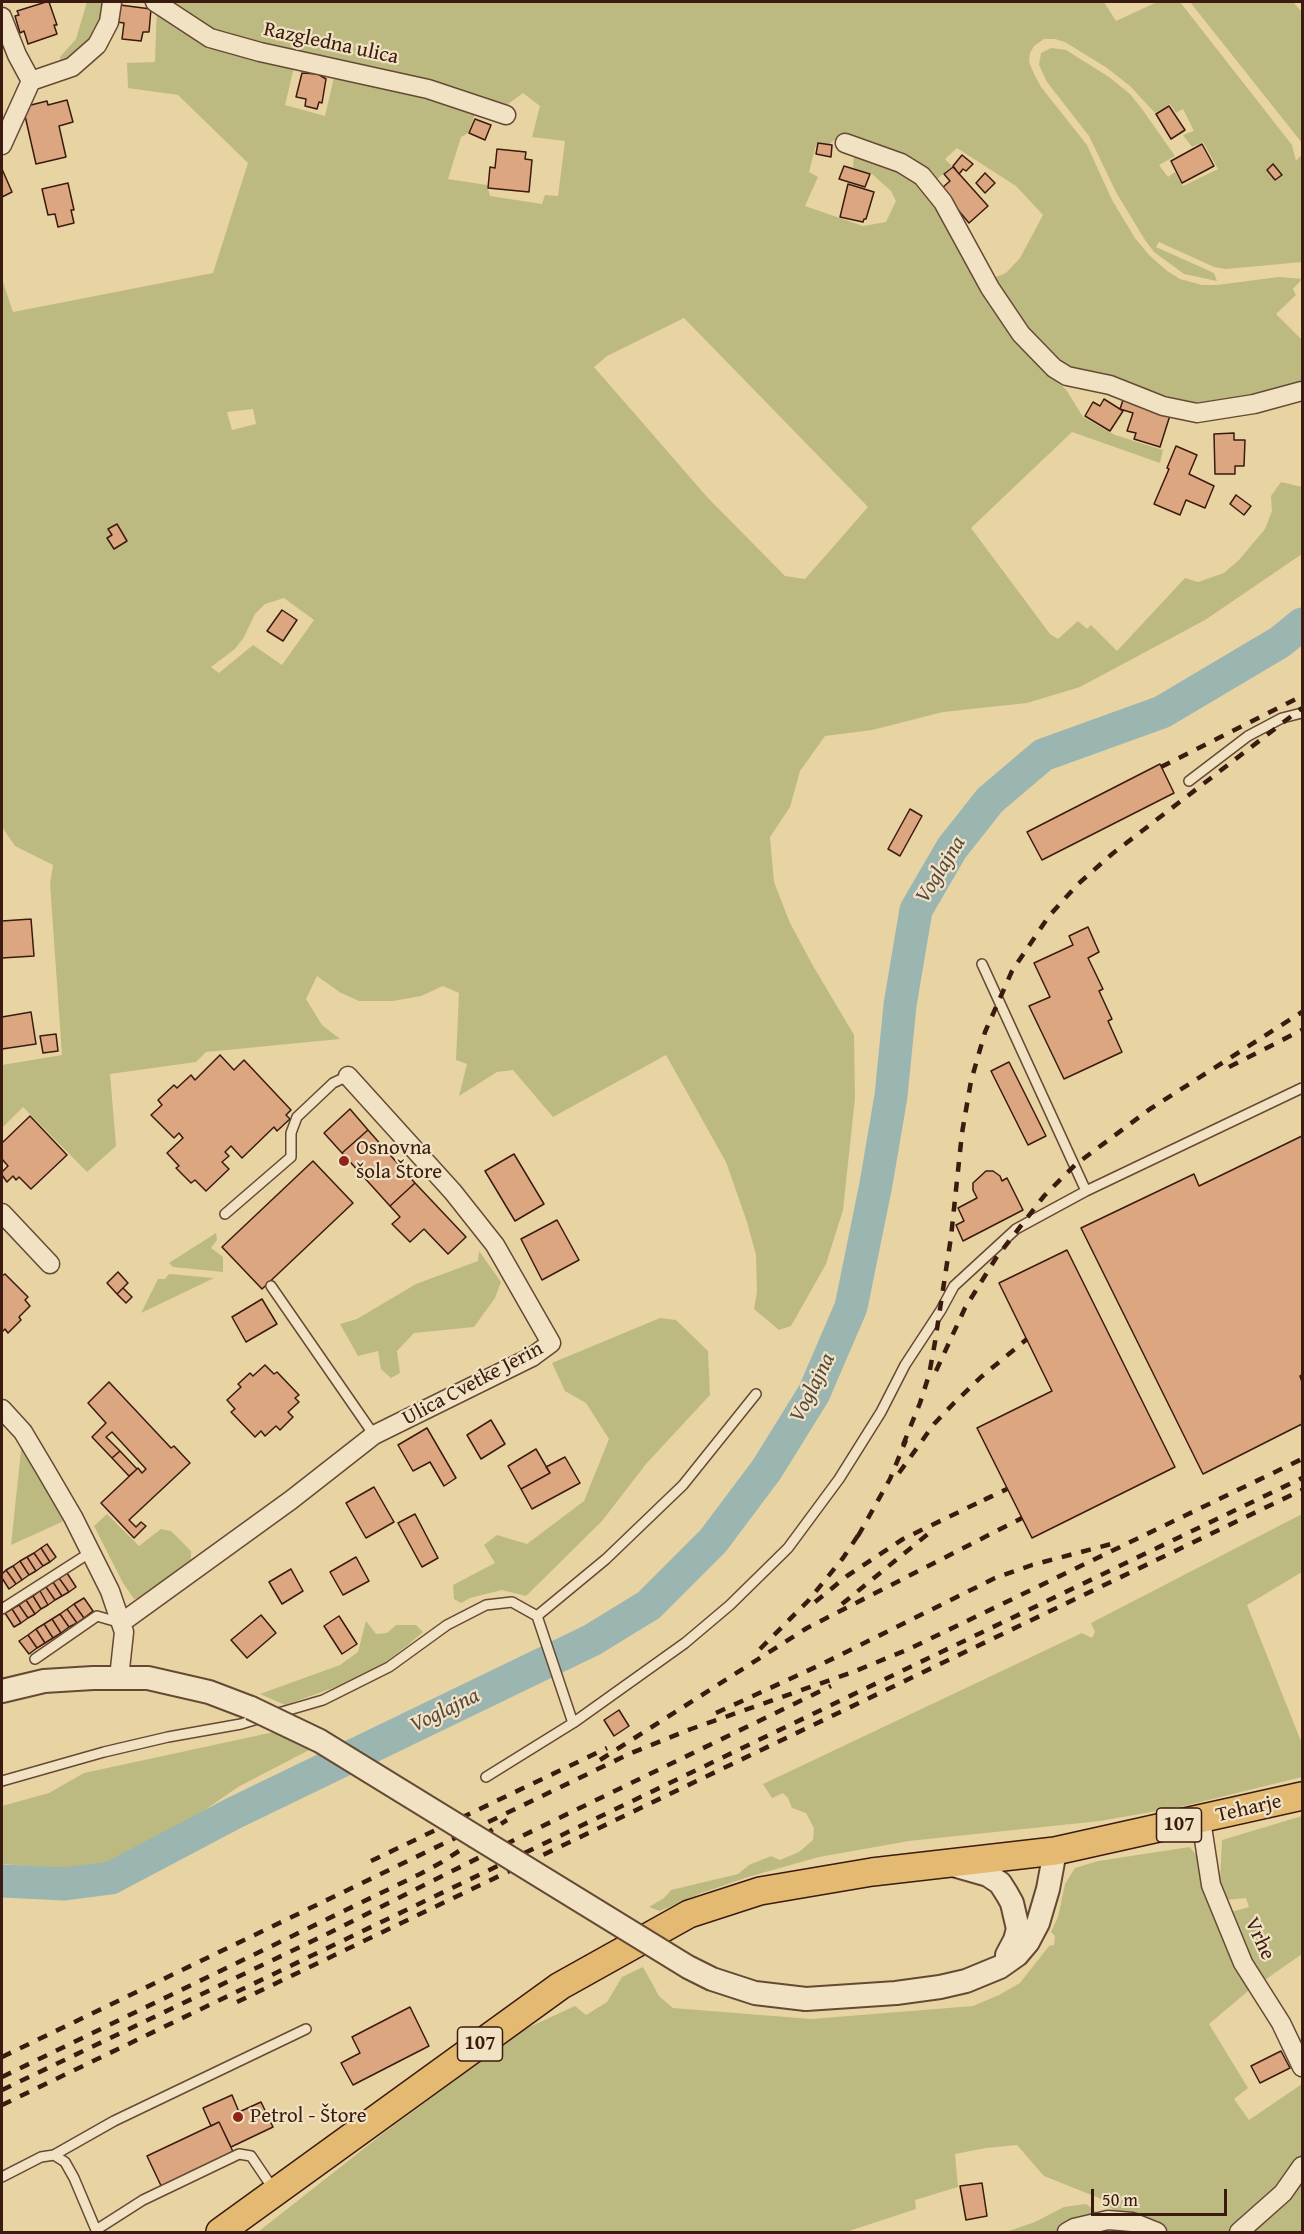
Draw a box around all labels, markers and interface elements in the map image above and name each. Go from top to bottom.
street label: Razgledna ulica [261,17,401,71]
water label: Voglajna [910,832,972,908]
place label: Osnovna šola Štore [356,1136,442,1186]
marker: Osnovna šola Štore [337,1154,351,1168]
street label: Ulica Cvetke Jerin [398,1336,548,1432]
water label: Voglajna [784,1349,842,1427]
water label: Voglajna [406,1683,484,1739]
street label: Teharje [1214,1789,1284,1829]
road number: 107 [1156,1808,1202,1842]
street label: Vrhe [1238,1914,1280,1964]
road number: 107 [458,2027,502,2061]
place label: Petrol - Štore [250,2104,367,2130]
marker: Petrol - Štore [231,2110,245,2124]
scale bar [1094,2177,1230,2215]
text: 50 m [1102,2186,1138,2213]

